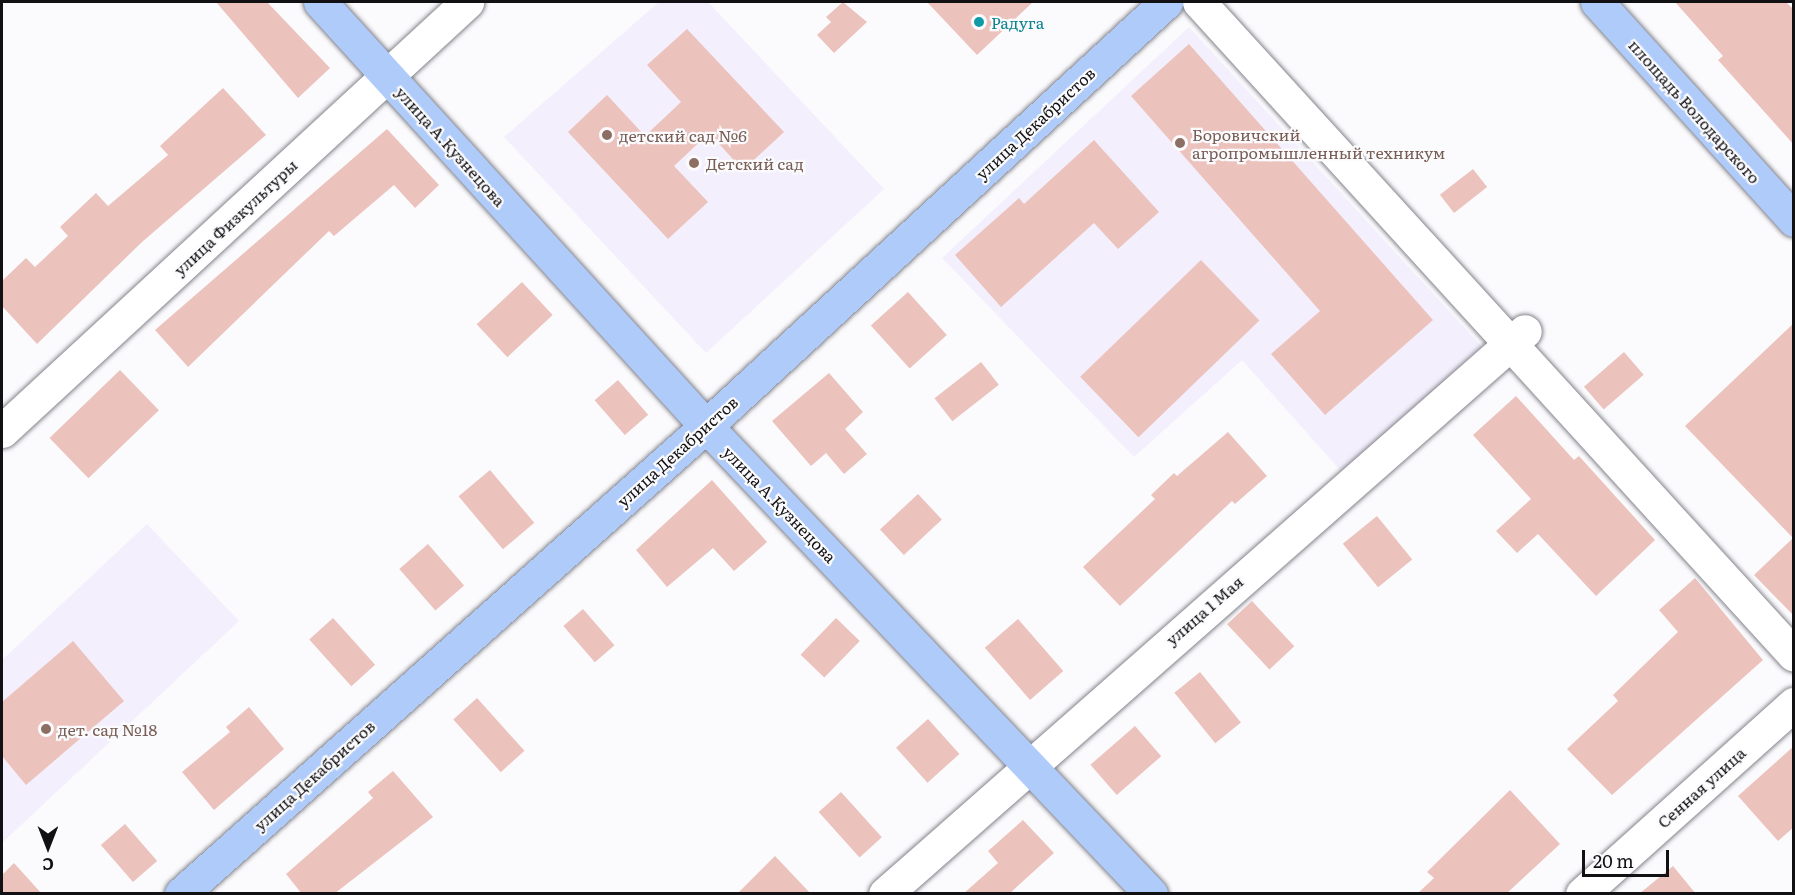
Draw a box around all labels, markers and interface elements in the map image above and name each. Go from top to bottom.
place label: Радуга [991,12,1044,32]
marker: Радуга [972,15,986,29]
street label: площадь Володарского [1625,35,1765,187]
street label: улица Декабристов [972,63,1098,183]
street label: улица А.Кузнецова [392,82,510,210]
place label: Боровичский агропромышленный техникум [1192,124,1445,162]
place label: детский сад №6 [619,125,747,145]
marker: детский сад №6 [600,128,614,142]
marker: Боровичский агропромышленный техникум [1173,136,1187,150]
place label: Детский сад [706,153,804,173]
street label: улица Физкультуры [169,155,301,279]
marker: Детский сад [687,156,701,170]
street label: улица Декабристов [613,392,741,510]
street label: улица А.Кузнецова [719,442,841,566]
street label: улица 1 Мая [1161,571,1247,649]
street label: улица Декабристов [250,716,378,834]
place label: дет. сад №18 [58,719,157,739]
marker: дет. сад №18 [39,722,53,736]
street label: Сенная улица [1653,743,1749,831]
north arrow [18,817,78,877]
scale bar [1585,838,1672,876]
text: 20 m [1593,847,1634,874]
text: С [42,853,54,877]

